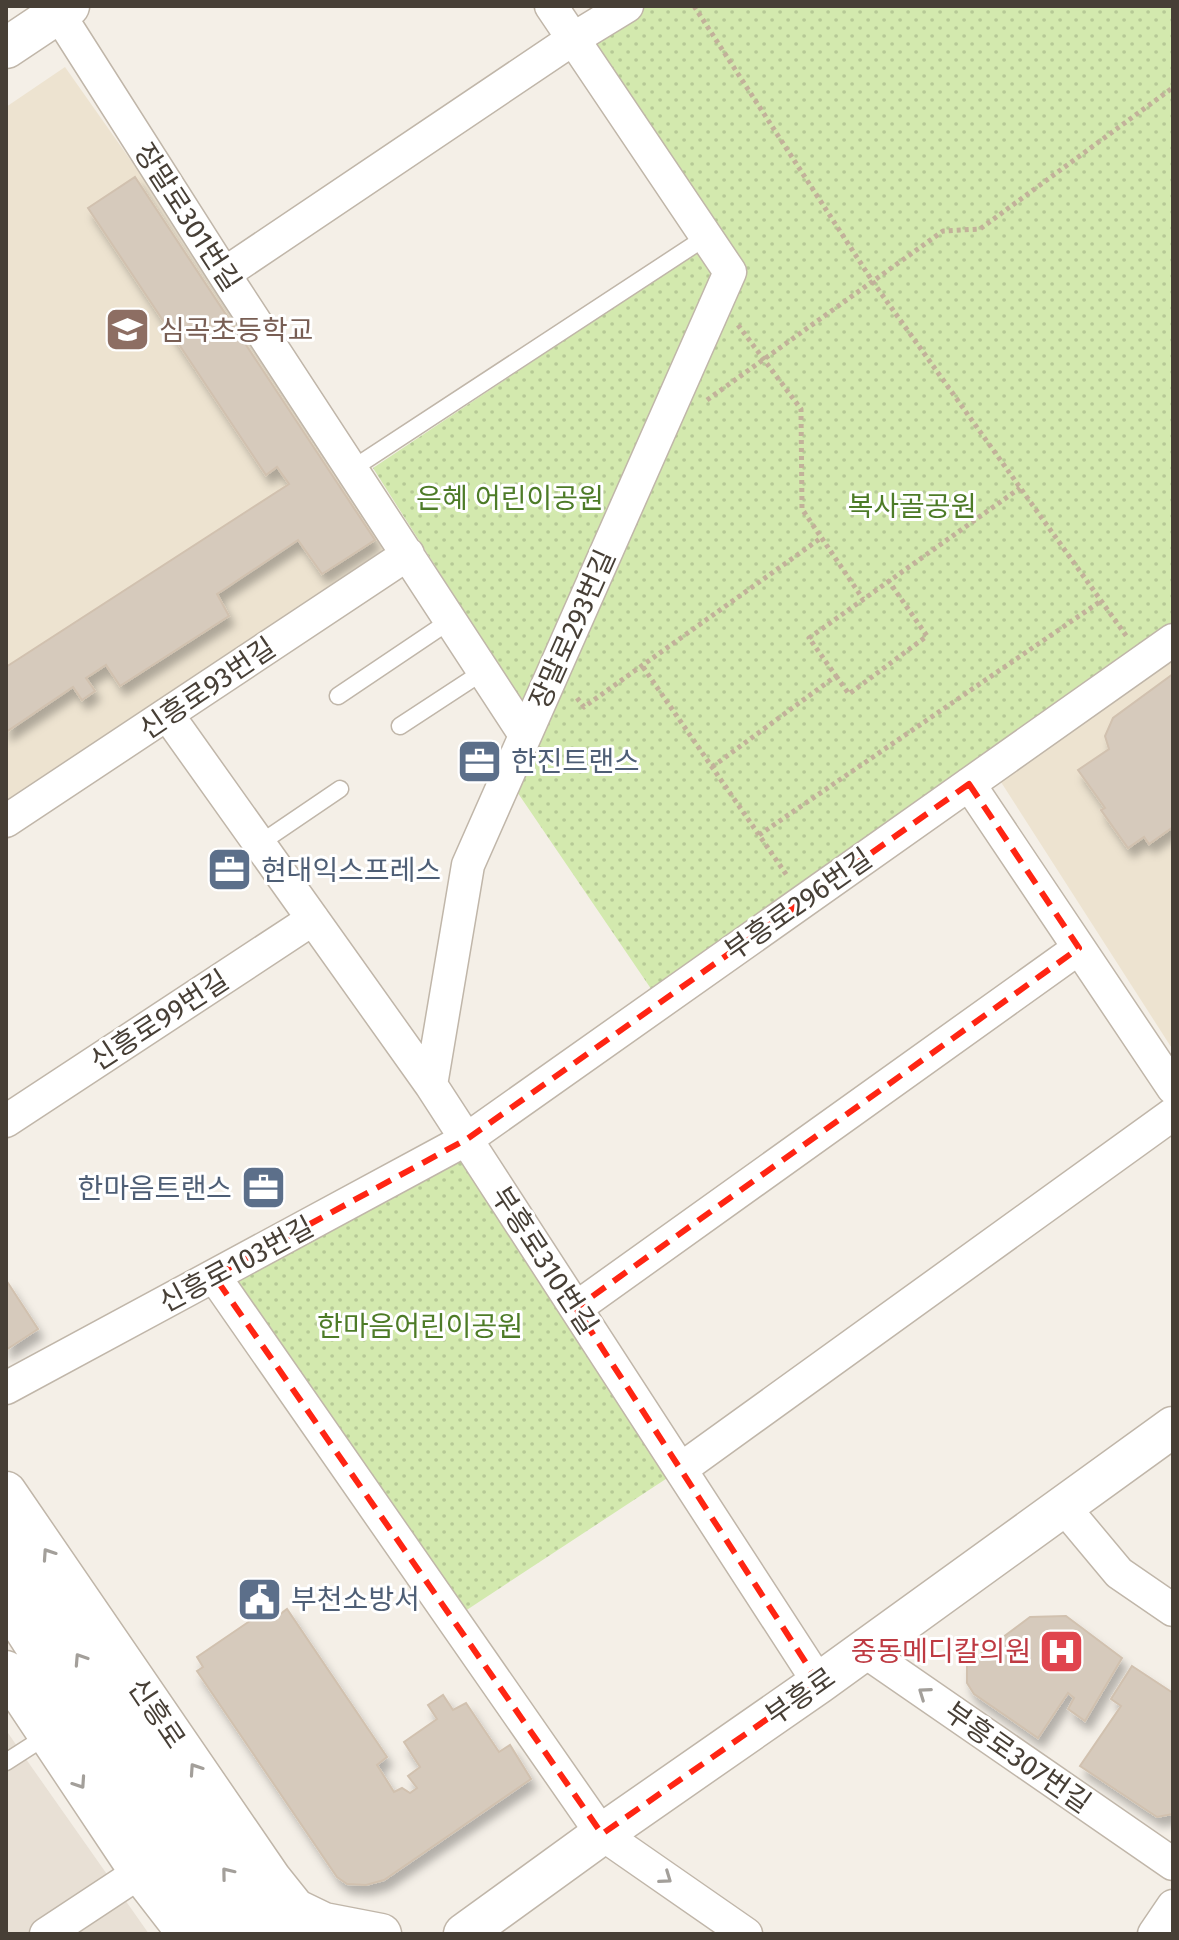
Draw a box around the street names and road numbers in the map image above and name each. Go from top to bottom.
street label: 장말로301번길 [127,137,248,297]
street label: 장말로293번길 [523,545,622,714]
street label: 신흥로93번길 [133,631,282,746]
street label: 부흥로296번길 [718,842,878,967]
street label: 신흥로99번길 [84,963,235,1077]
street label: 부흥로310번길 [484,1180,605,1340]
street label: 신흥로103번길 [153,1210,319,1319]
street label: 부흥로 [759,1661,841,1732]
street label: 신흥로 [121,1672,192,1755]
street label: 부흥로307번길 [939,1695,1097,1820]

